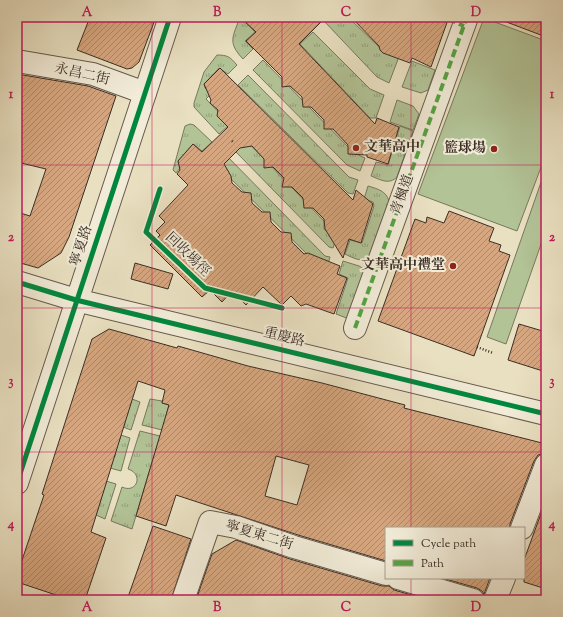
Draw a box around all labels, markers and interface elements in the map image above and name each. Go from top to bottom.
text: A [82,4,93,22]
text: B [213,4,222,22]
text: C [341,4,351,22]
text: D [471,4,481,22]
street label: 永昌二街 [52,59,112,91]
text: 1 [9,86,14,104]
text: 1 [550,86,555,104]
place label: 文華高中 [364,138,420,158]
place label: 籃球場 [444,139,486,159]
marker: 文華高中 [351,143,361,153]
marker: 籃球場 [489,144,499,154]
street label: 青楓道 [386,172,420,218]
street label: 寧夏路 [66,223,98,269]
street label: 回收場徑 [160,228,214,282]
text: 2 [8,229,15,247]
text: 2 [549,229,556,247]
place label: 文華高中禮堂 [361,256,445,276]
marker: 文華高中禮堂 [448,261,458,271]
street label: 重慶路 [261,323,307,353]
text: 3 [8,373,14,391]
text: 3 [549,373,555,391]
text: 4 [7,516,15,534]
street label: 寧夏東二街 [223,516,295,556]
text: 4 [548,516,556,534]
legend [385,527,525,579]
text: Cycle path [421,535,476,553]
text: Path [421,555,444,573]
text: A [82,599,93,617]
text: B [213,599,222,617]
text: C [341,599,351,617]
text: D [471,599,481,617]

